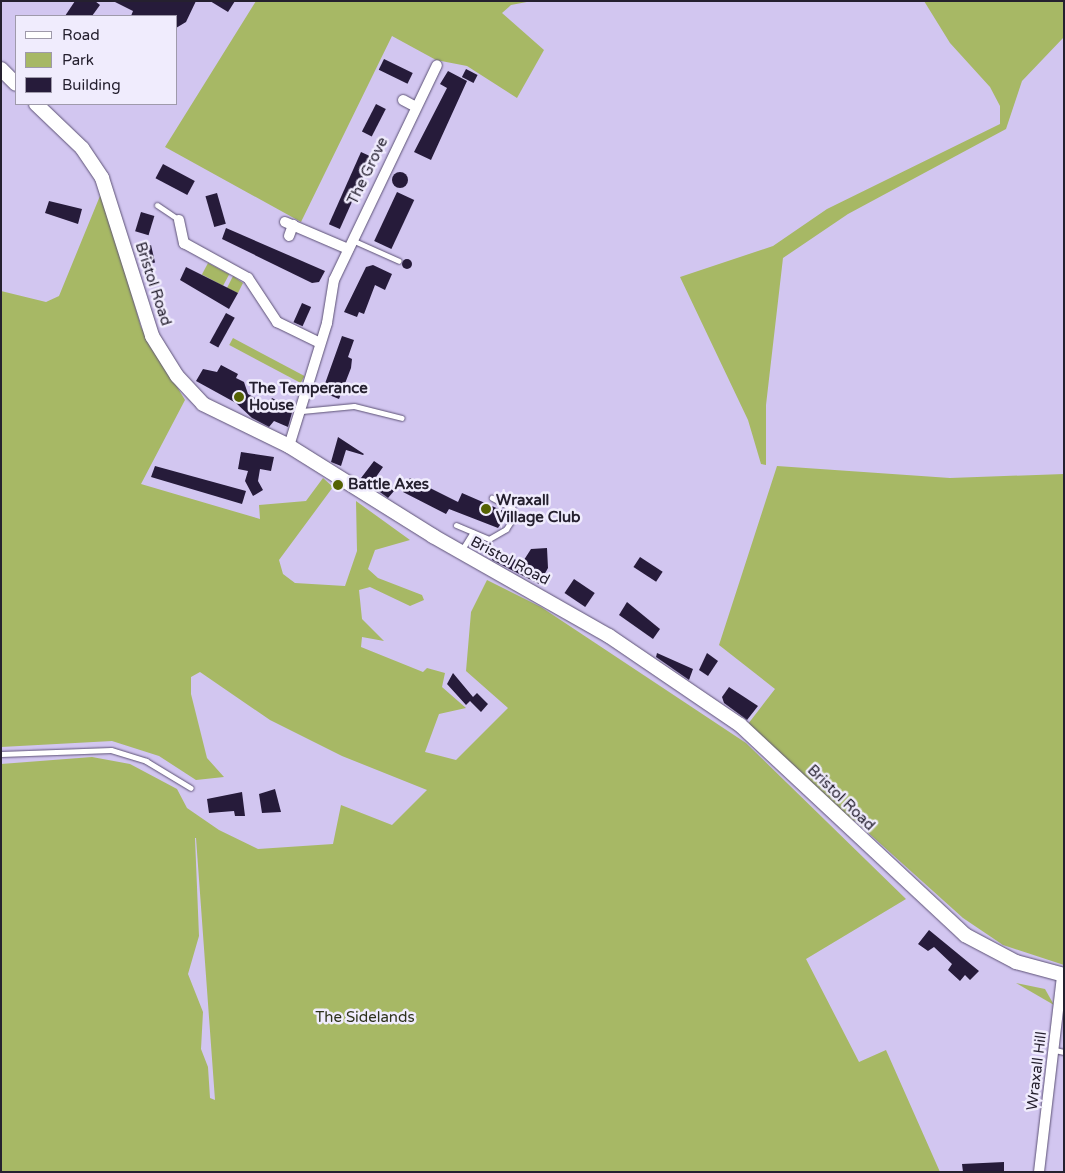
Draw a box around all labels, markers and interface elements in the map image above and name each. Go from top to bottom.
legend [15,15,178,105]
text: Road [62,26,100,44]
text: Park [62,51,94,69]
text: Building [62,76,121,94]
street label: The Grove [344,134,392,208]
street label: Bristol Road [131,240,175,328]
place label: The Temperance House [249,379,368,414]
marker: The Temperance House [233,391,245,403]
place label: Battle Axes [348,476,429,494]
marker: Battle Axes [332,479,344,491]
place label: Wraxall Village Club [496,491,581,526]
marker: Wraxall Village Club [480,503,492,515]
street label: Bristol Road [467,533,553,589]
street label: Bristol Road [803,761,879,835]
park label: The Sidelands [315,1009,415,1027]
street label: Wraxall Hill [1023,1030,1051,1112]

